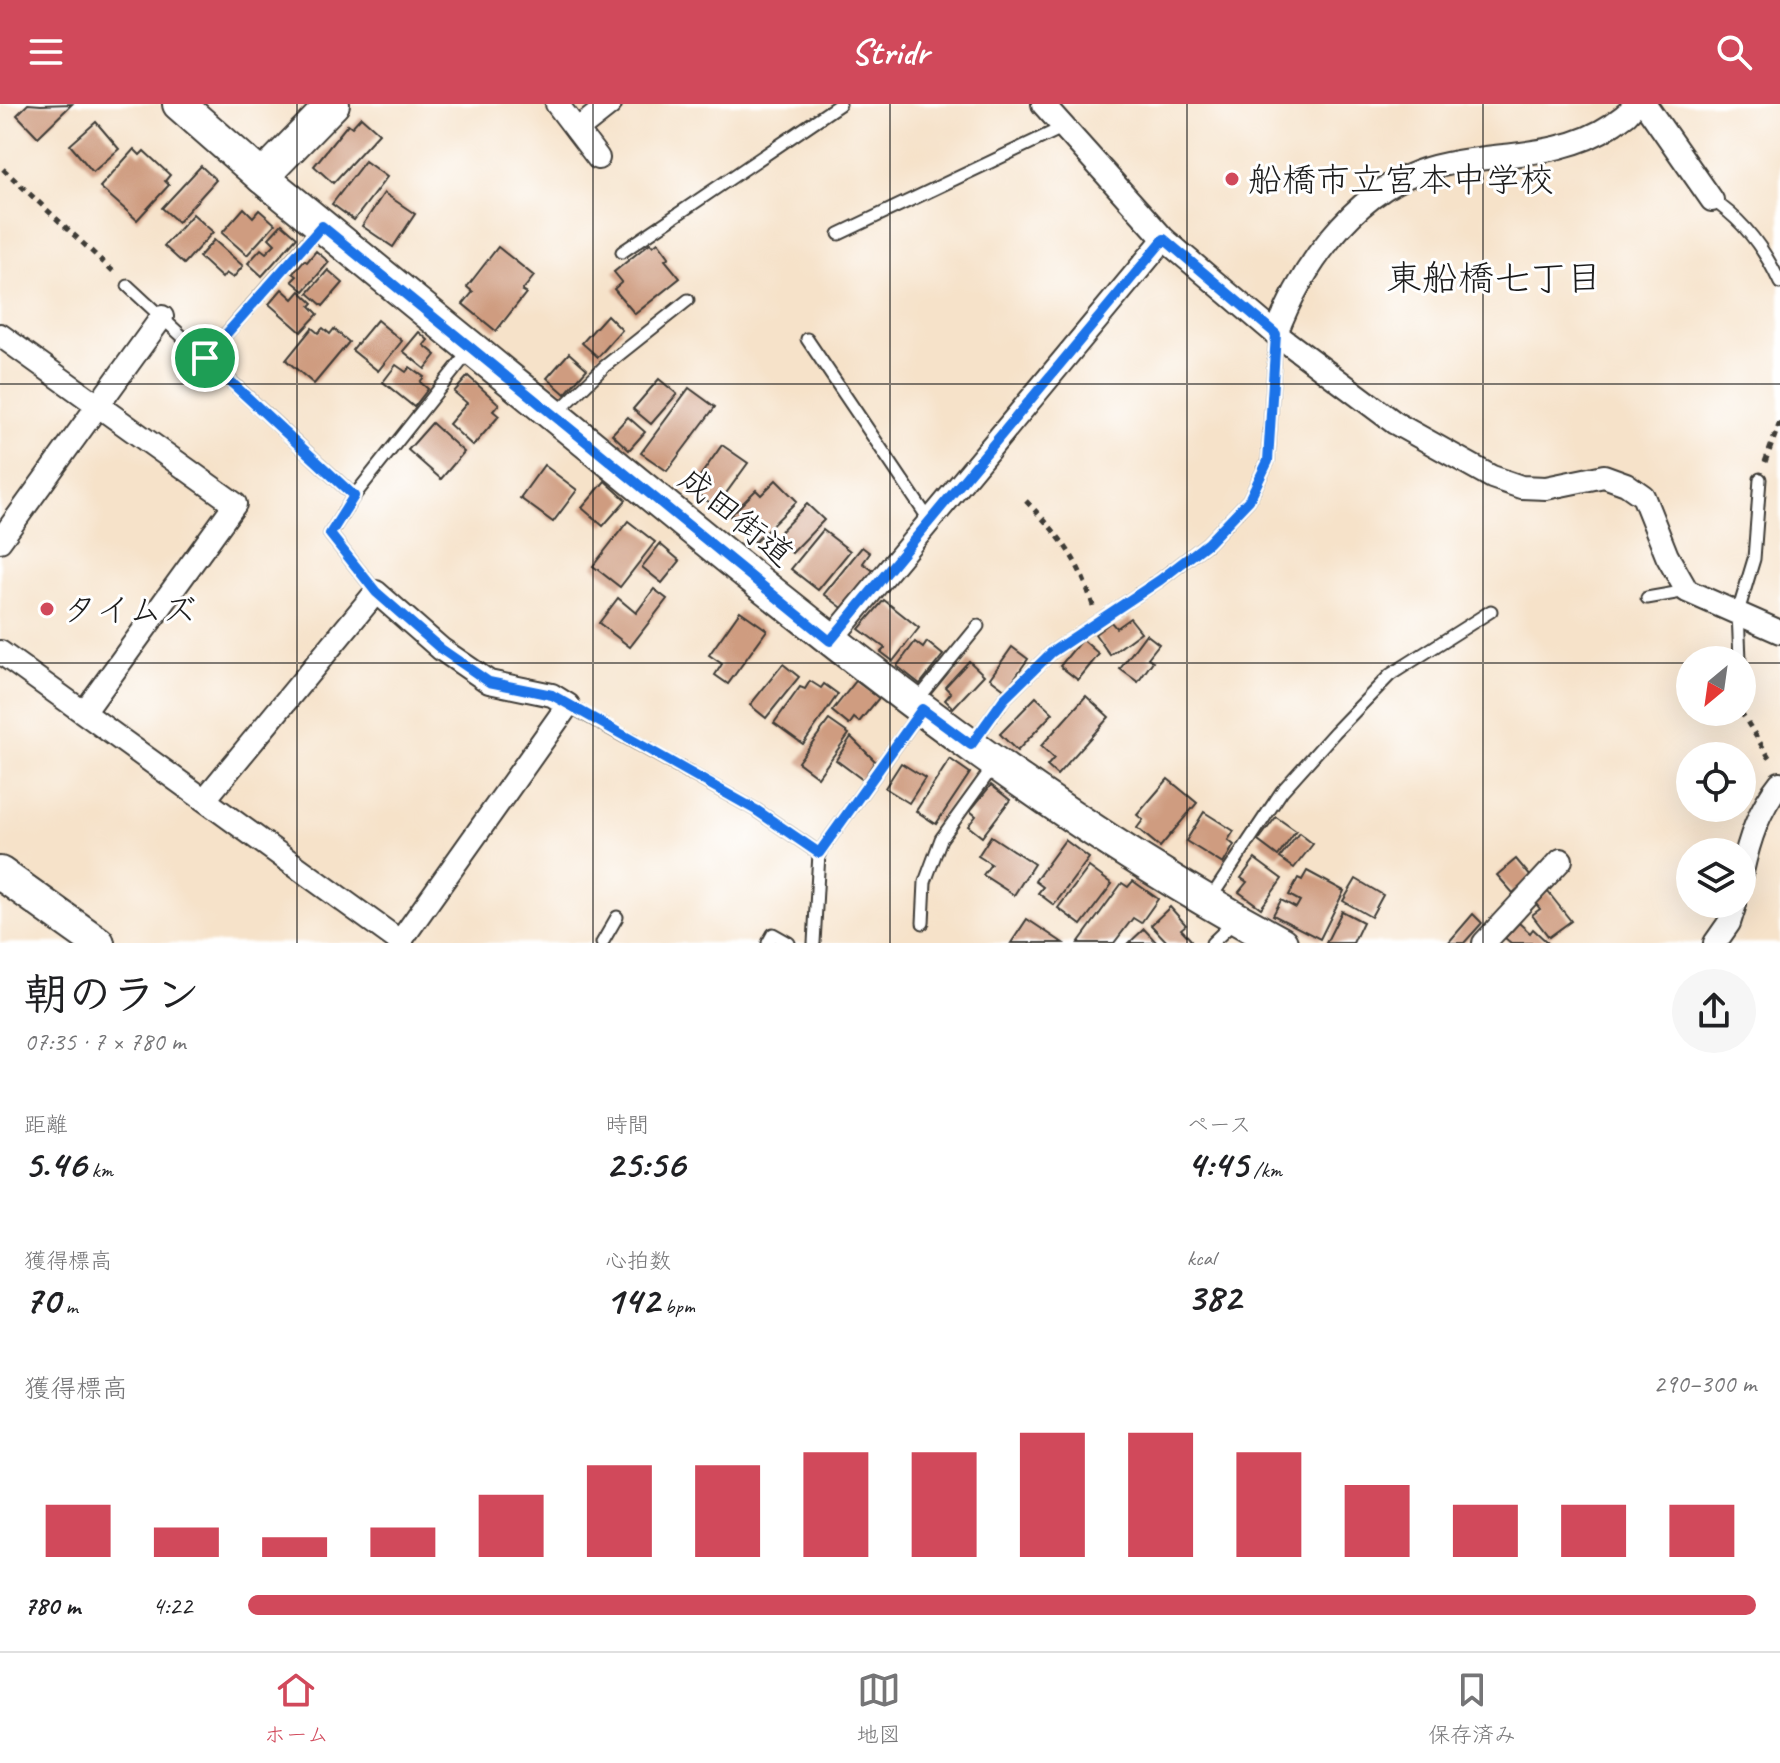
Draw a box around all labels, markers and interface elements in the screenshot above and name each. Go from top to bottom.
text: Stridr [851,29,929,75]
icon: menu [24,30,68,74]
icon: search [1712,30,1756,74]
place label: 船橋市立宮本中学校 [1248,158,1554,201]
marker: 船橋市立宮本中学校 [1223,170,1241,188]
district label: 東船橋七丁目 [1386,255,1602,301]
pin [171,324,239,392]
icon: arrive [183,336,227,380]
street label: 成田街道 [670,457,803,576]
place label: タイムズ [63,588,196,631]
marker: タイムズ [38,600,56,618]
north arrow [1676,646,1756,726]
map controls [1676,646,1756,918]
button: locate [1676,742,1756,822]
button: layers [1676,838,1756,918]
text: 朝のラン [24,967,200,1022]
button: share [1672,969,1756,1053]
text: 07:35 · 7 × 780 m [24,1025,185,1058]
text: 距離 [24,1111,68,1139]
text: 時間 [605,1111,649,1139]
text: ペース [1187,1111,1251,1139]
text: 5.46 [24,1139,86,1189]
text: 25:56 [605,1139,685,1189]
text: 4:45 [1187,1139,1248,1189]
text: km [86,1156,113,1184]
text: /km [1248,1156,1282,1184]
text: kcal [1187,1244,1216,1272]
text: 獲得標高 [24,1247,112,1275]
text: 心拍数 [605,1247,671,1275]
text: 382 [1187,1272,1241,1322]
text: 70 [24,1275,60,1325]
text: 142 [605,1275,659,1325]
text: m [60,1292,78,1320]
text: bpm [659,1292,695,1320]
text: 290–300 m [1653,1367,1756,1400]
text: 獲得標高 [24,1372,128,1405]
text: 780 m [24,1589,80,1622]
text: 4:22 [152,1589,192,1622]
tab: ホーム [264,1668,329,1749]
tab: 地図 [857,1668,901,1749]
tab: 保存済み [1428,1668,1516,1749]

